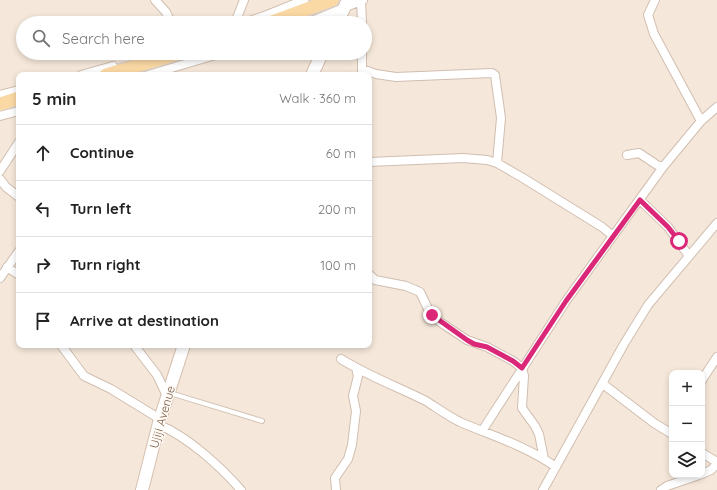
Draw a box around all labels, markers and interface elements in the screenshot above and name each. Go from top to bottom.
search box [16,16,372,60]
icon: search [30,27,52,49]
text: Search here [62,29,145,48]
text: 5 min [32,88,76,109]
text: Walk · 360 m [279,90,356,106]
icon: ahead [32,142,54,164]
text: Continue [70,143,134,162]
text: 60 m [326,145,356,161]
icon: left [32,198,54,220]
text: Turn left [70,199,132,218]
text: 200 m [318,201,356,217]
route start [670,232,688,250]
icon: right [32,254,54,276]
text: Turn right [70,255,141,274]
text: 100 m [320,257,356,273]
route end [423,306,441,324]
icon: arrive [32,310,54,332]
text: Arrive at destination [70,311,219,330]
map controls [669,370,705,478]
button: + [669,370,705,406]
street label: Ujiji Avenue [146,384,178,450]
button: − [669,406,705,442]
button: layers [669,442,705,478]

